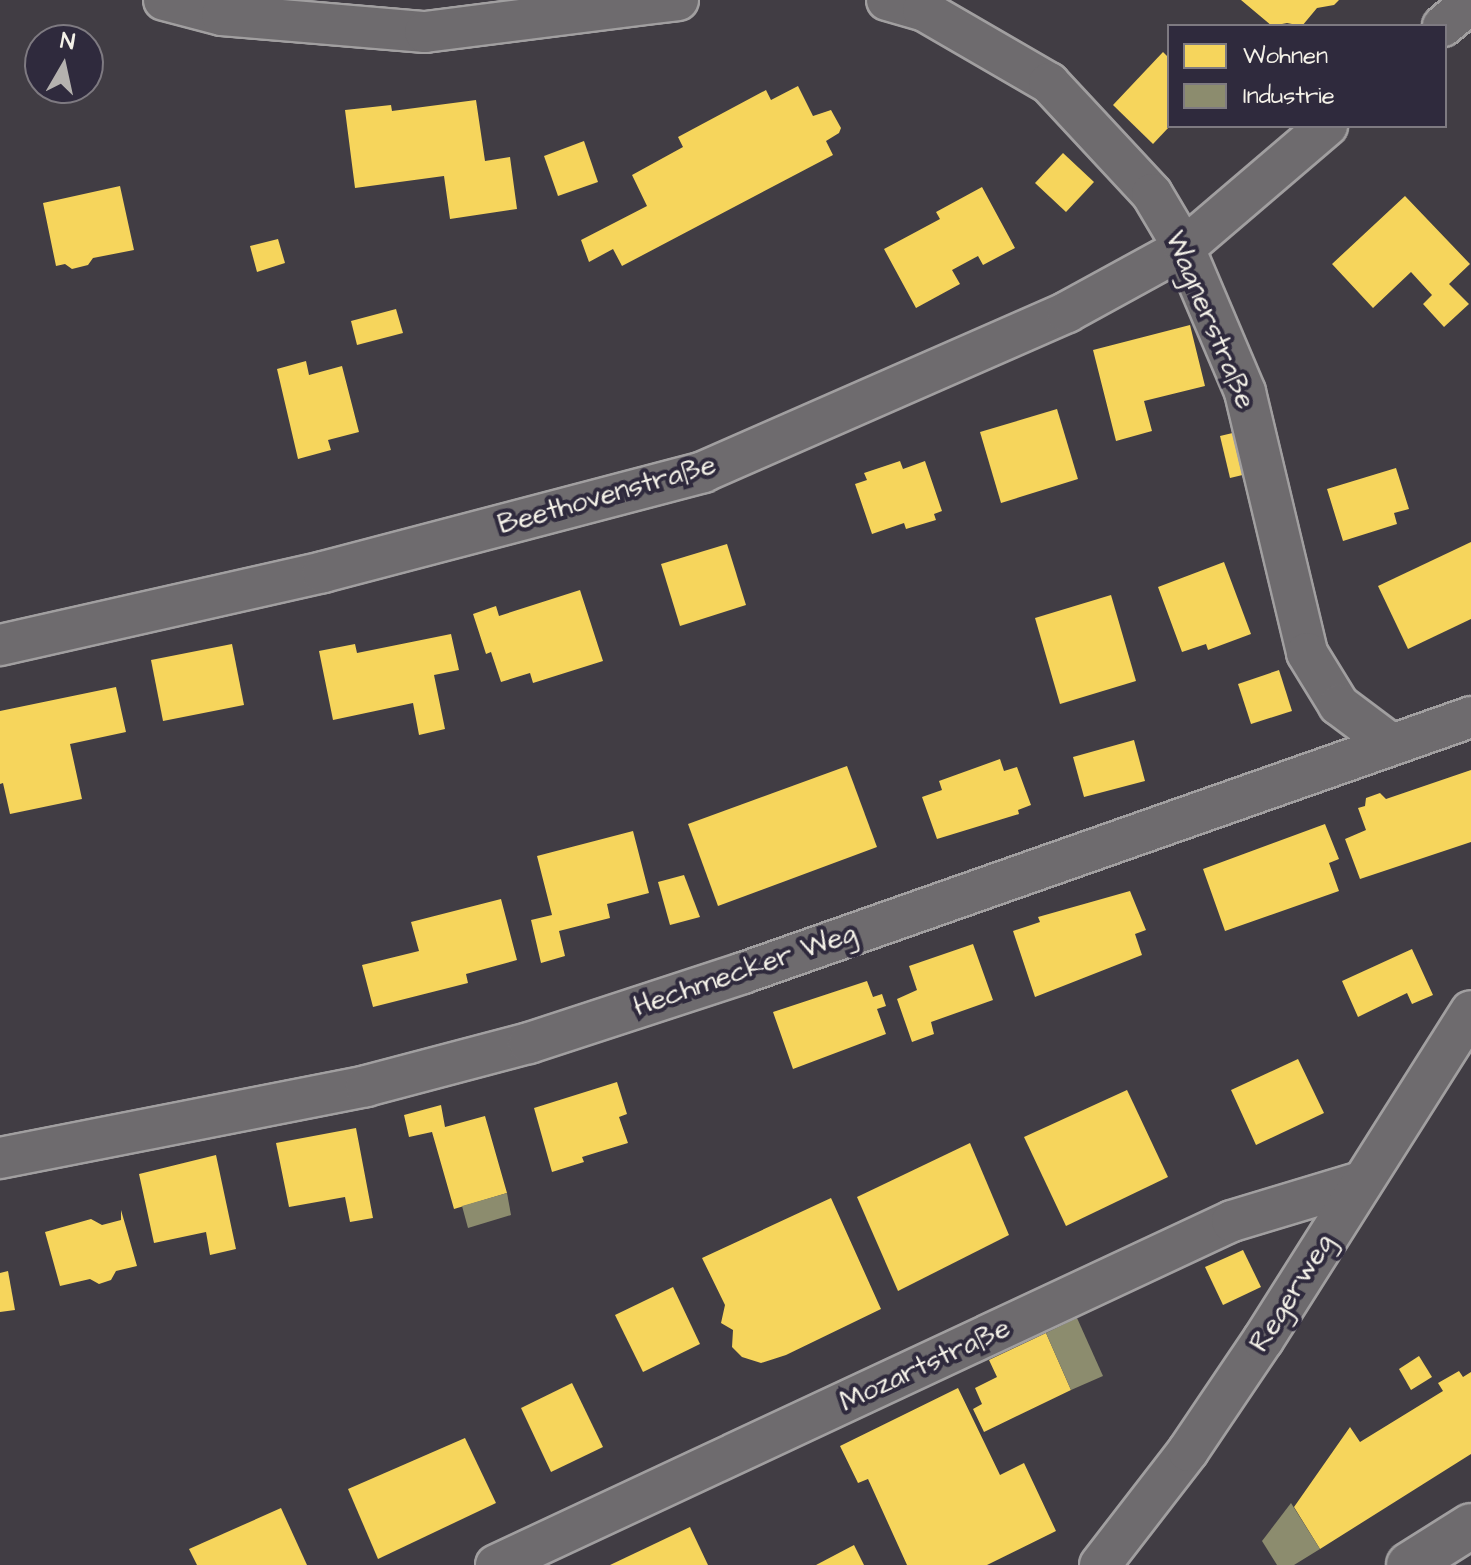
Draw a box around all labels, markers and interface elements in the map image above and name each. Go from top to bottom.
north arrow [24,24,104,104]
legend [1167,24,1447,128]
text: N [58,25,77,58]
text: Wohnen [1243,39,1328,73]
text: Industrie [1243,79,1335,113]
street label: Wagnerstraße [1157,226,1263,414]
street label: Beethovenstraße [494,448,720,542]
street label: Hechmecker Weg [629,916,861,1024]
street label: Regerweg [1243,1228,1341,1358]
street label: Mozartstraße [835,1311,1015,1419]

